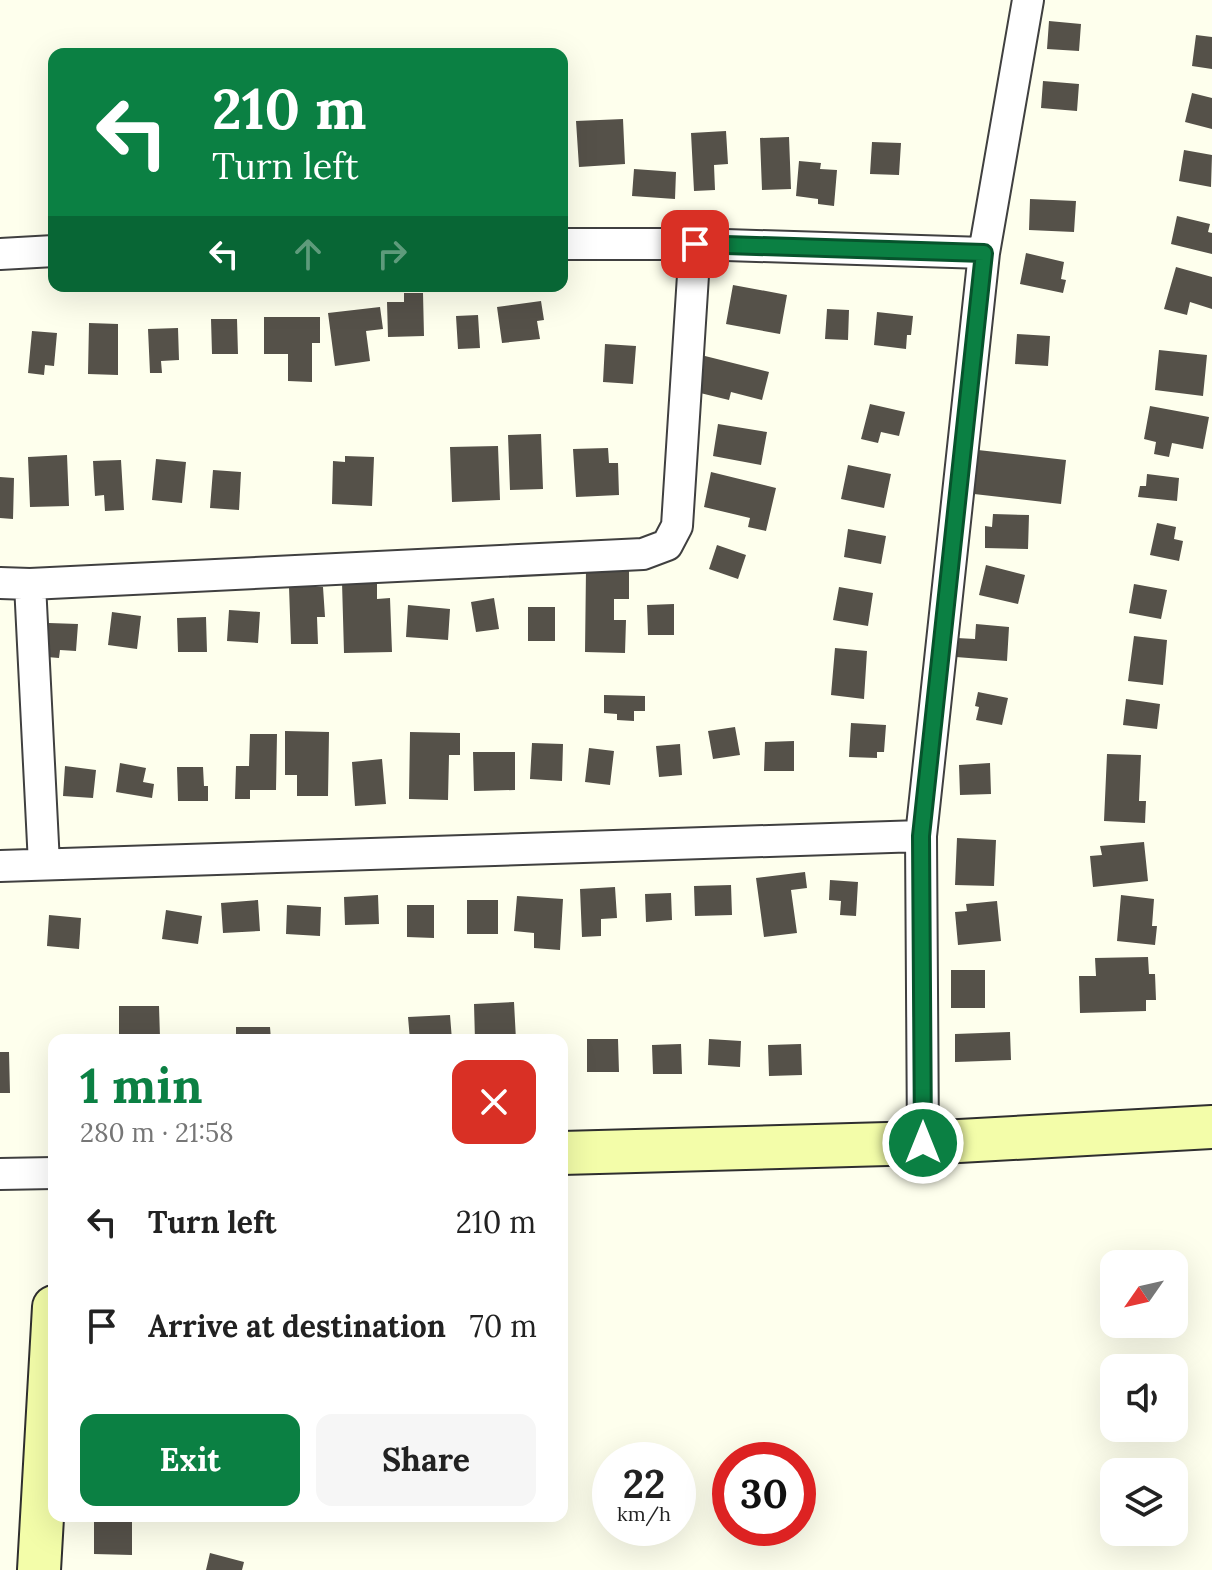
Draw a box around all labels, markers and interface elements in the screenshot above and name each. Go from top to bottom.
text: 210 m [212,73,366,144]
icon: left [80,80,184,184]
text: Turn left [212,143,359,189]
pin [661,210,729,278]
icon: arrive [673,222,717,266]
icon: left [202,232,246,276]
icon: ahead [286,232,330,276]
icon: right [370,232,414,276]
text: 1 min [80,1055,203,1116]
button: close [452,1060,536,1144]
position arrow [881,1101,965,1185]
text: 280 m · 21:58 [80,1116,234,1149]
icon: left [80,1200,124,1244]
text: Turn left [148,1203,276,1241]
text: 210 m [456,1203,536,1241]
north arrow [1100,1250,1188,1338]
map controls [1100,1250,1188,1546]
icon: arrive [80,1304,124,1348]
text: Arrive at destination [148,1307,446,1345]
text: 70 m [470,1307,537,1345]
button: sound [1100,1354,1188,1442]
button: Exit [80,1414,300,1506]
button: Share [316,1414,536,1506]
speed limit sign: 30 [712,1442,816,1546]
text: 22 [623,1458,665,1509]
button: layers [1100,1458,1188,1546]
text: km/h [617,1501,671,1526]

